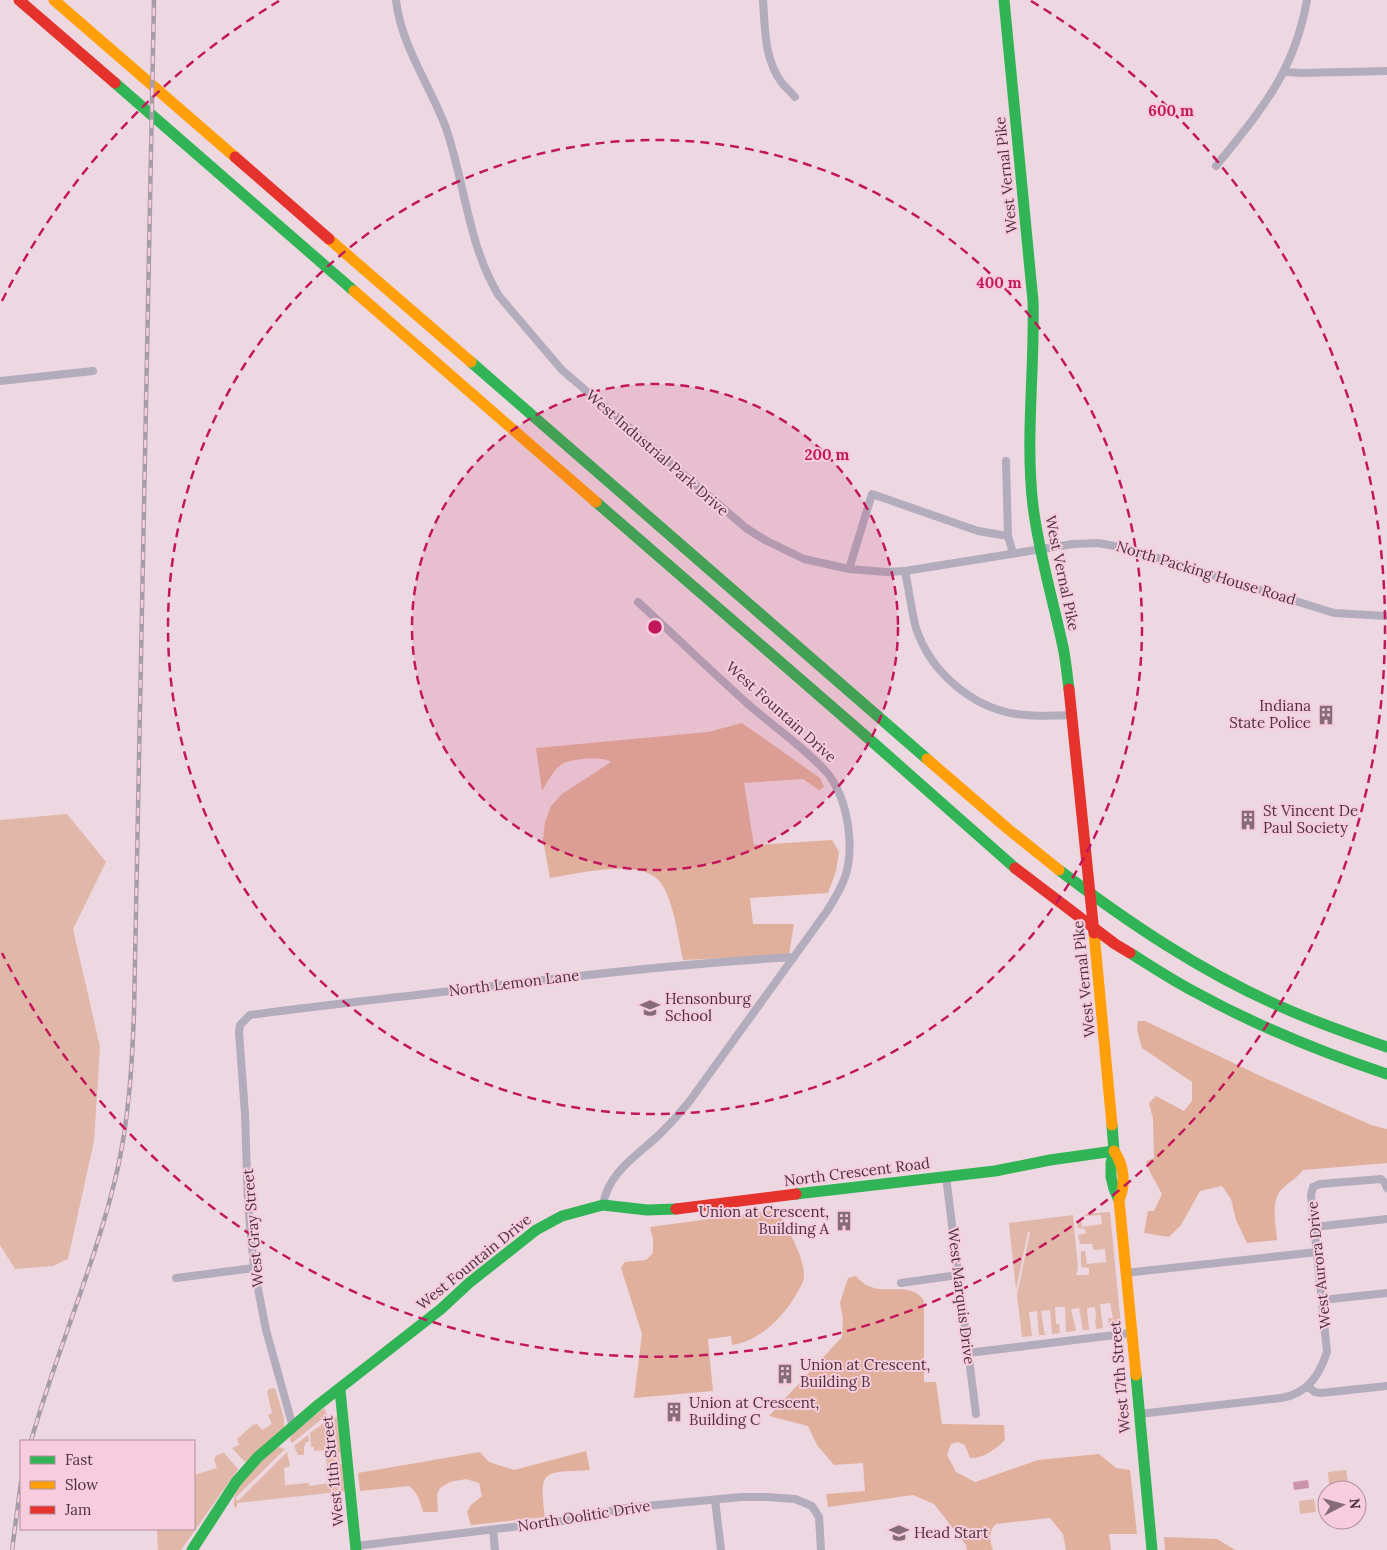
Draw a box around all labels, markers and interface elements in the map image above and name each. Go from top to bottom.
text: 600 m [1148,101,1194,120]
street label: West Vernal Pike [990,116,1021,234]
text: 400 m [976,273,1022,292]
street label: West Industrial Park Drive [582,385,733,520]
text: 200 m [805,445,850,464]
street label: West Vernal Pike [1041,514,1084,632]
street label: North Packing House Road [1114,536,1298,609]
centre of rings [646,618,664,636]
street label: West Fountain Drive [722,657,841,766]
place label: Indiana State Police [1229,696,1311,732]
building icon: Indiana State Police [1315,704,1337,726]
place label: St Vincent De Paul Society [1263,801,1358,837]
building icon: St Vincent De Paul Society [1237,809,1259,831]
street label: West Vernal Pike [1068,920,1099,1038]
street label: North Lemon Lane [448,965,580,1000]
place label: Hensonburg School [665,989,752,1025]
school or university icon: Hensonburg School [639,997,661,1019]
street label: North Crescent Road [783,1153,931,1190]
street label: West Gray Street [238,1168,267,1288]
street label: West Aurora Drive [1302,1200,1335,1330]
place label: Union at Crescent, Building A [699,1202,830,1238]
street label: West Fountain Drive [412,1209,535,1314]
building icon: Union at Crescent, Building A [833,1210,855,1232]
street label: West Marquis Drive [944,1227,979,1365]
street label: West 17th Street [1105,1320,1134,1434]
place label: Union at Crescent, Building B [800,1355,930,1391]
building icon: Union at Crescent, Building B [774,1363,796,1385]
place label: Union at Crescent, Building C [689,1393,819,1429]
building icon: Union at Crescent, Building C [663,1401,685,1423]
street label: West 11th Street [317,1415,348,1527]
legend [20,1440,195,1530]
text: Fast [65,1450,93,1469]
text: Slow [65,1475,98,1494]
north arrow [1317,1480,1367,1530]
street label: North Oolitic Drive [516,1496,652,1535]
text: N [1345,1497,1364,1510]
text: Jam [64,1500,92,1519]
school or university icon: Head Start [888,1522,910,1544]
place label: Head Start [914,1523,989,1542]

